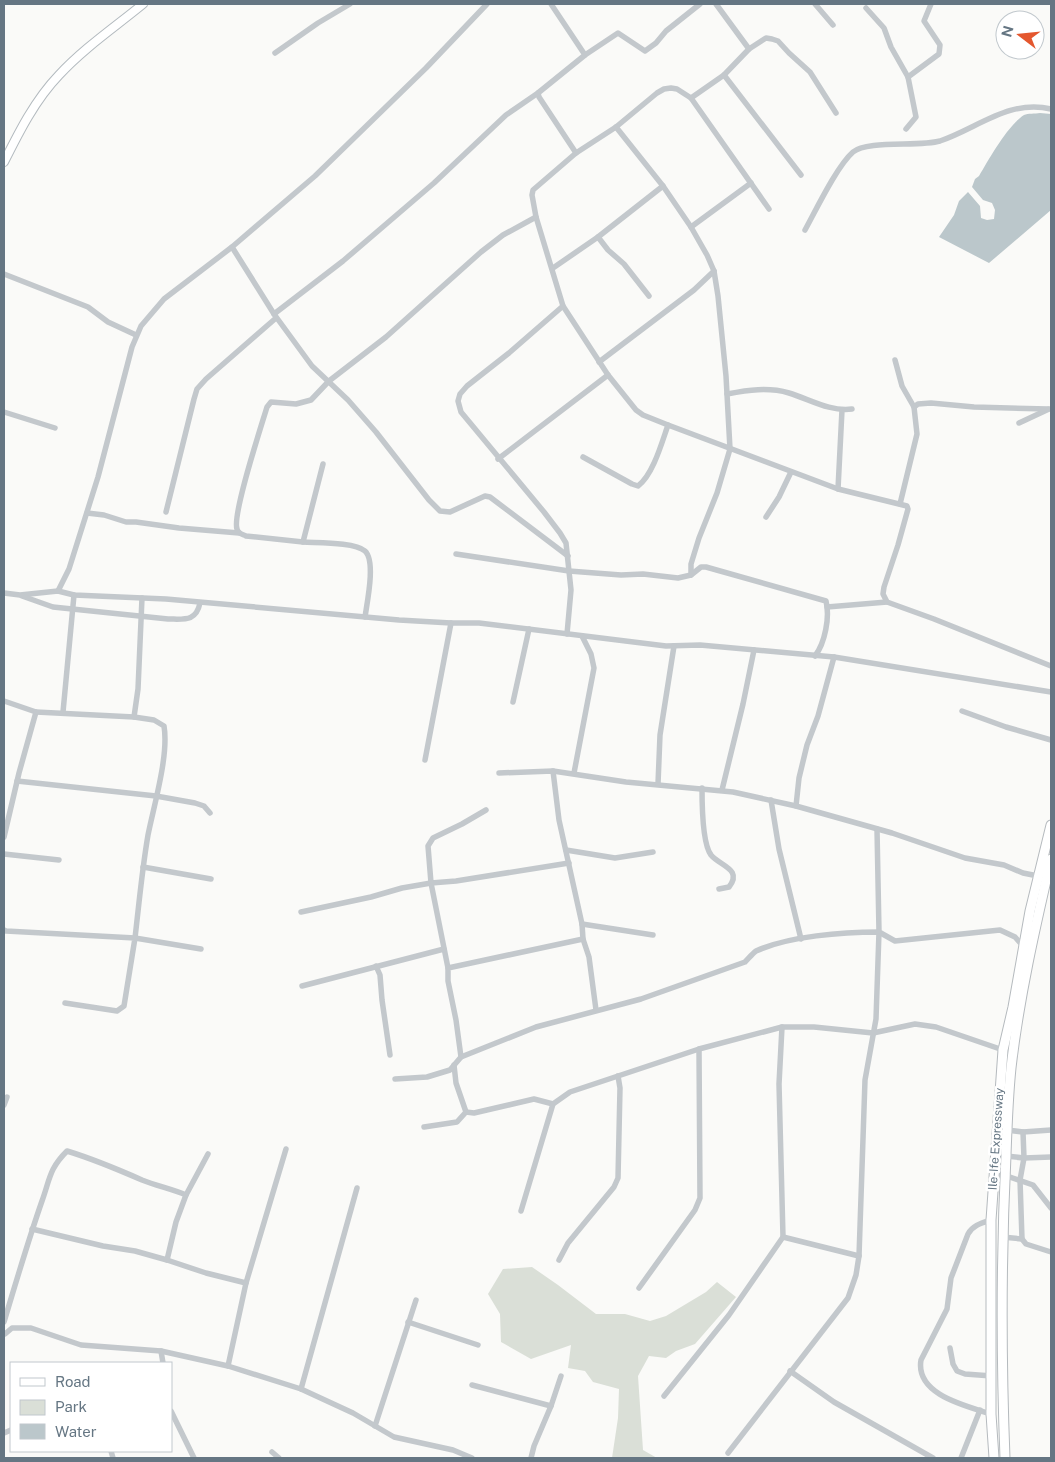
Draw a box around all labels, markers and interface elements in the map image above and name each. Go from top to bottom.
north arrow [995,10,1045,60]
text: N [998,24,1017,39]
street label: Ile-Ife Expressway [985,1087,1007,1191]
legend [10,1362,172,1452]
text: Road [55,1373,91,1390]
text: Park [55,1398,87,1415]
text: Water [55,1423,97,1440]

